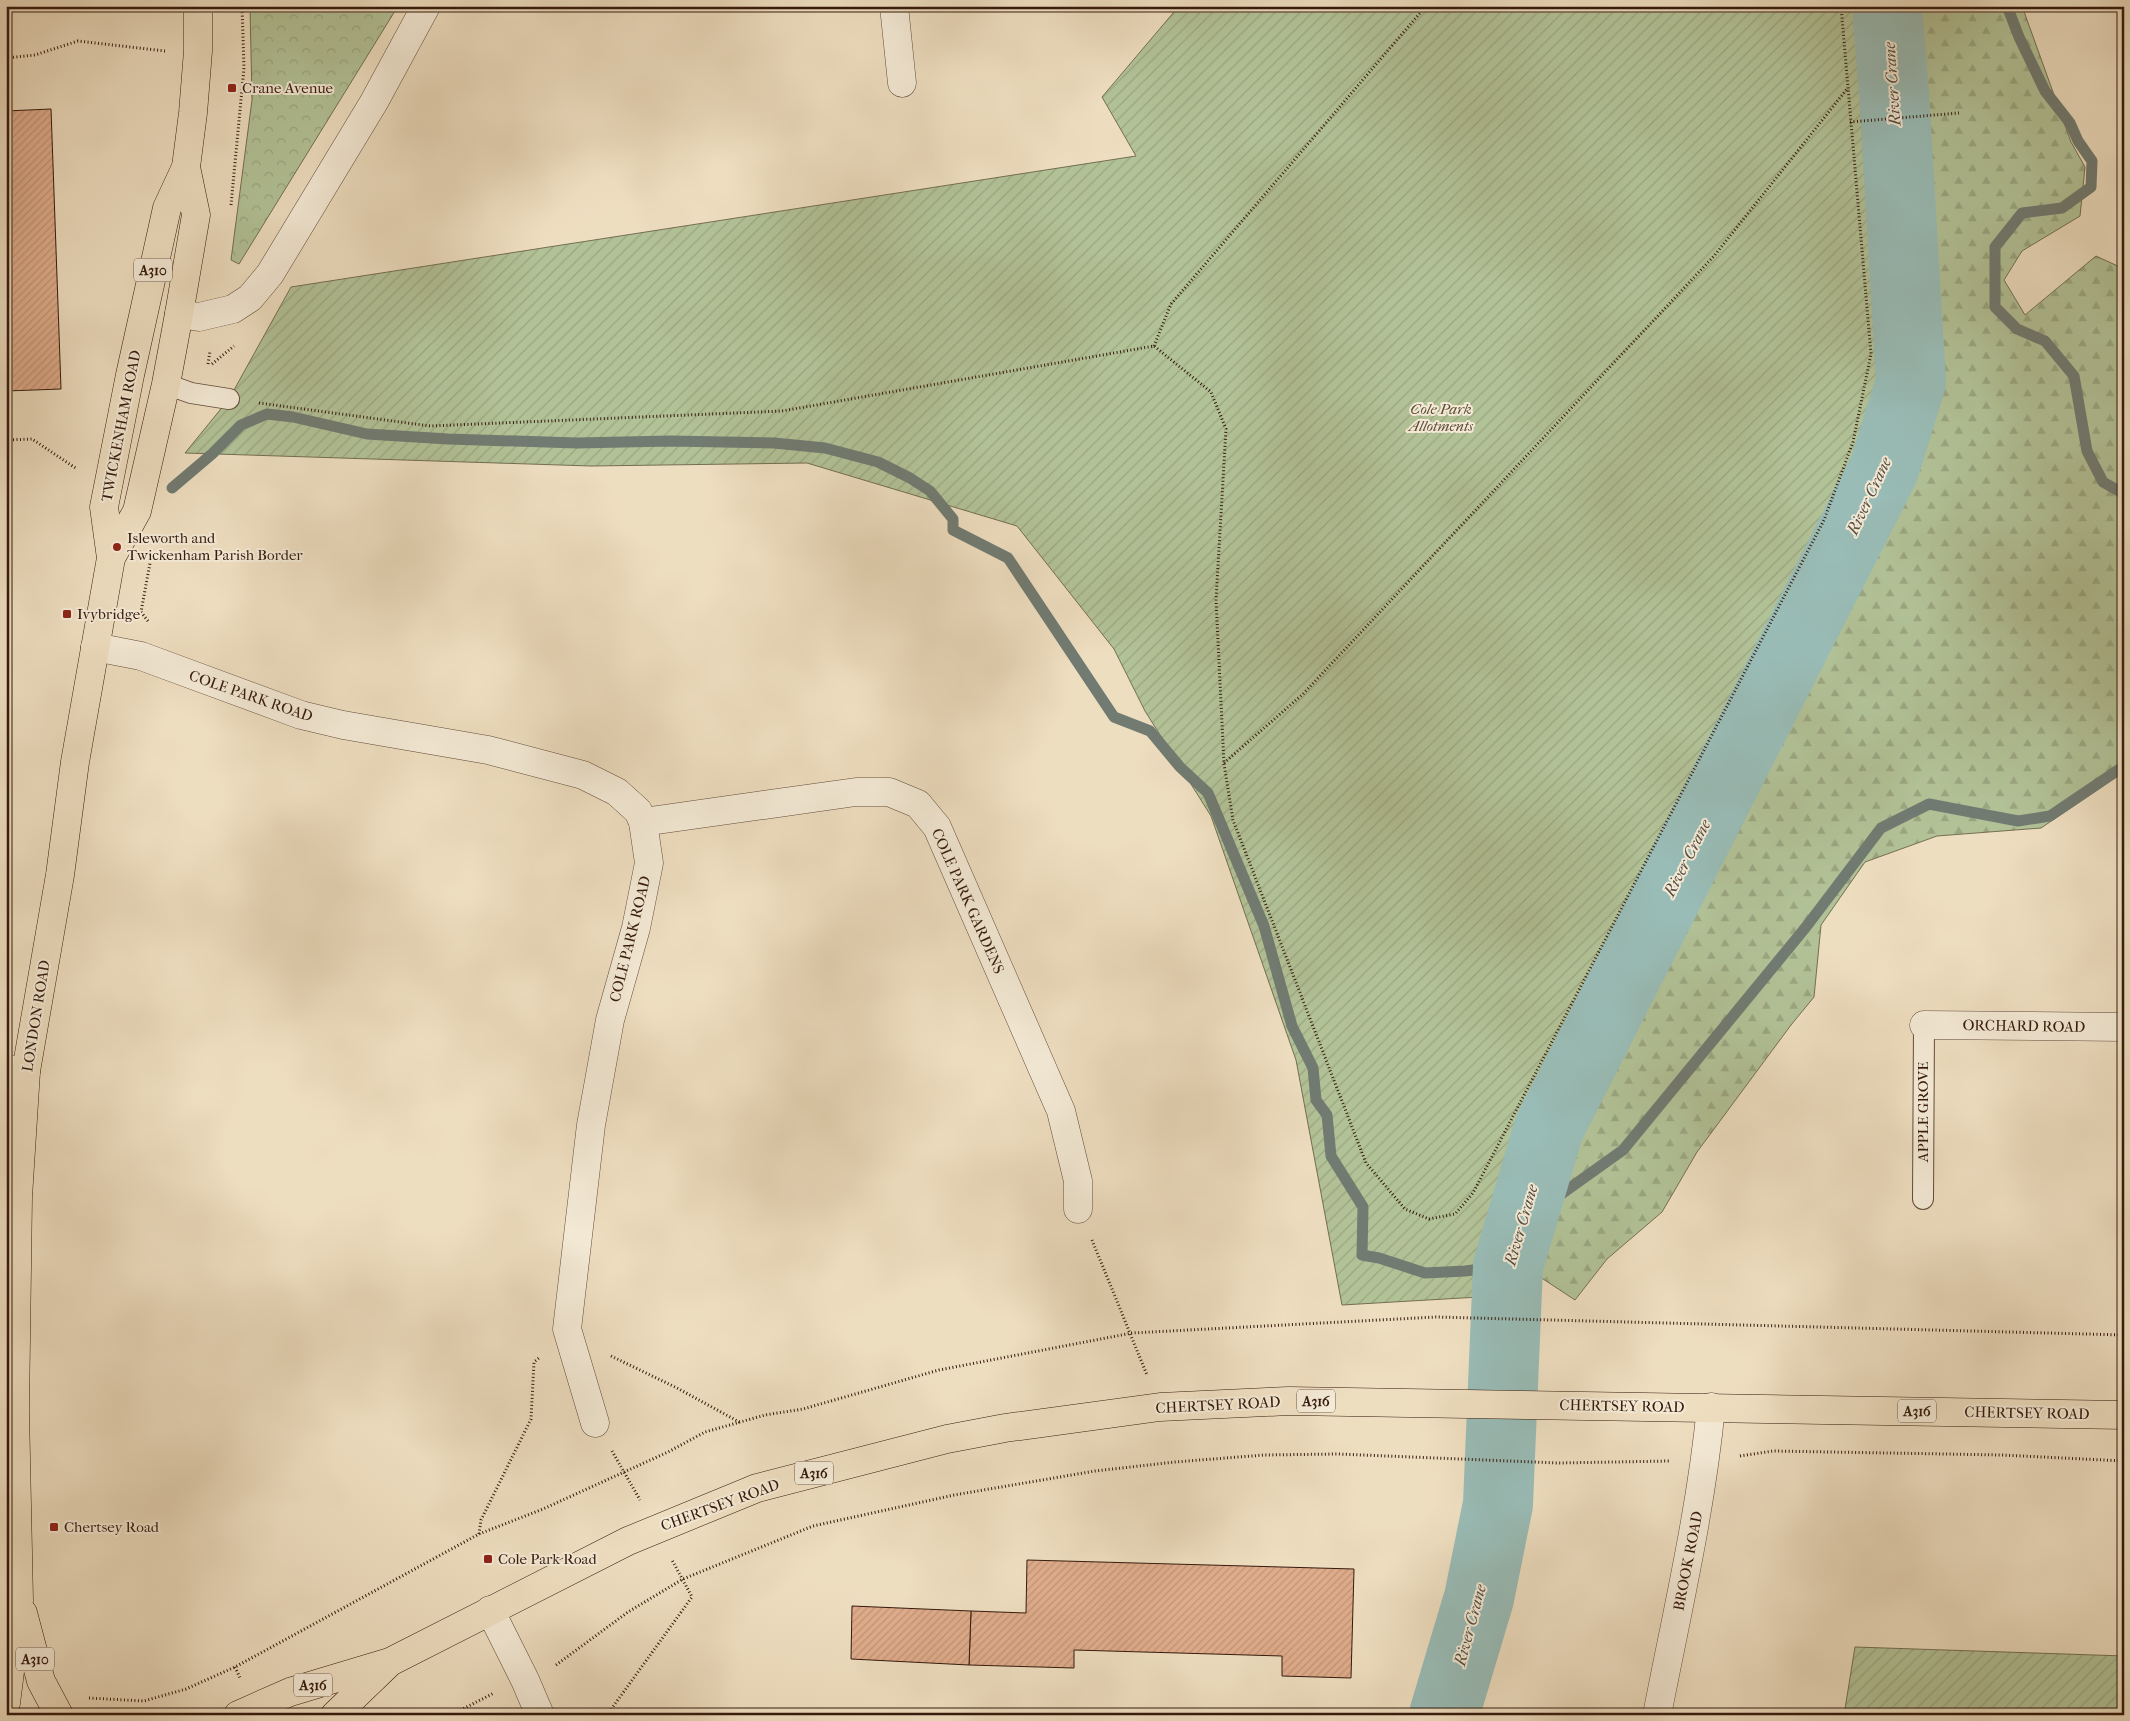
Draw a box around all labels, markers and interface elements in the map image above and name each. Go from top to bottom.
water label: River Crane [1880,41,1904,127]
place label: Crane Avenue [242,79,334,97]
marker: Crane Avenue [226,82,238,94]
road number: A310 [134,258,172,282]
street label: TWICKENHAM ROAD [97,349,145,503]
park label: Cole Park Allotments [1407,400,1473,435]
water label: River Crane [1842,454,1895,539]
place label: Isleworth and Twickenham Parish Border [127,529,303,564]
marker: Isleworth and Twickenham Parish Border [111,541,123,553]
place label: Ivybridge [77,605,141,623]
marker: Ivybridge [61,608,73,620]
street label: COLE PARK ROAD [187,666,315,726]
water label: River Crane [1659,816,1715,900]
street label: COLE PARK GARDENS [928,826,1008,977]
street label: COLE PARK ROAD [606,874,654,1004]
street label: LONDON ROAD [18,959,54,1073]
street label: ORCHARD ROAD [1963,1016,2085,1036]
street label: APPLE GROVE [1914,1062,1932,1163]
water label: River Crane [1500,1182,1542,1269]
road number: A316 [1297,1390,1335,1412]
street label: CHERTSEY ROAD [1155,1393,1281,1417]
street label: CHERTSEY ROAD [1559,1396,1685,1416]
road number: A316 [1898,1400,1936,1422]
street label: CHERTSEY ROAD [1964,1403,2090,1423]
road number: A316 [795,1462,833,1485]
street label: CHERTSEY ROAD [658,1475,782,1535]
street label: BROOK ROAD [1670,1510,1706,1612]
place label: Chertsey Road [64,1518,160,1536]
marker: Chertsey Road [48,1521,60,1533]
place label: Cole Park Road [498,1550,598,1568]
marker: Cole Park Road [482,1553,494,1565]
water label: River Crane [1450,1582,1490,1669]
road number: A310 [16,1648,54,1670]
road number: A316 [294,1674,332,1696]

